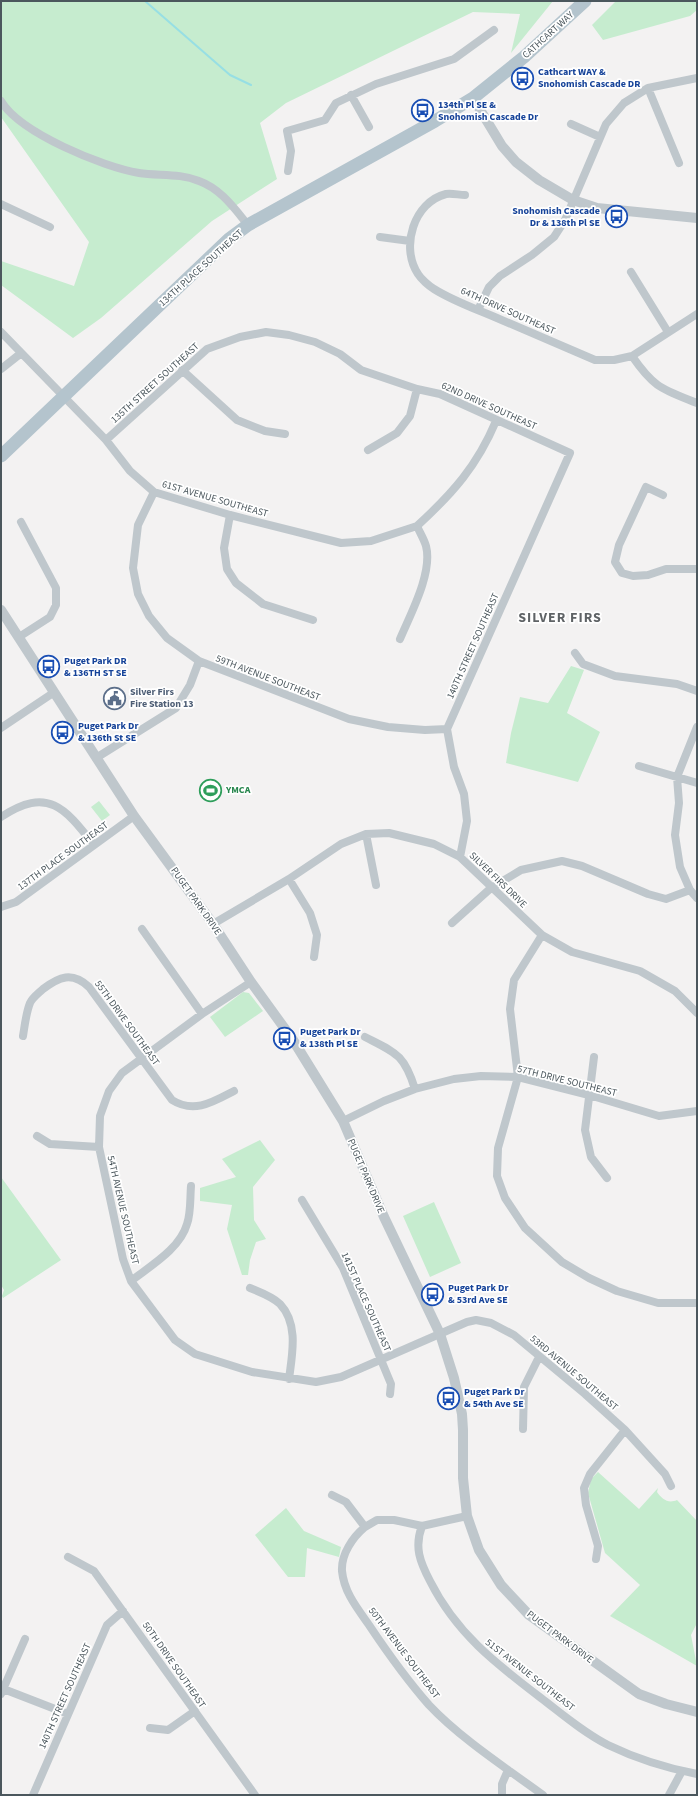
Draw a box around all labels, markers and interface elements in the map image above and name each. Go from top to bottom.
street label: CATHCART WAY [519,8,577,62]
bus stop icon: Cathcart WAY & Snohomish Cascade DR [509,65,535,91]
place label: Cathcart WAY & Snohomish Cascade DR [538,65,640,91]
bus stop icon: 134th Pl SE & Snohomish Cascade Dr [410,98,436,124]
place label: 134th Pl SE & Snohomish Cascade Dr [438,98,538,124]
place label: Snohomish Cascade Dr & 138th Pl SE [512,204,600,230]
bus stop icon: Snohomish Cascade Dr & 138th Pl SE [603,204,629,230]
street label: 134TH PLACE SOUTHEAST [156,226,247,310]
street label: 64TH DRIVE SOUTHEAST [458,284,558,338]
street label: 135TH STREET SOUTHEAST [108,339,203,426]
street label: 62ND DRIVE SOUTHEAST [439,379,539,434]
street label: 61ST AVENUE SOUTHEAST [160,477,270,521]
street label: 140TH STREET SOUTHEAST [443,590,503,701]
district label: SILVER FIRS [518,608,602,628]
street label: 59TH AVENUE SOUTHEAST [214,652,323,705]
bus stop icon: Puget Park DR & 136TH ST SE [36,654,62,680]
place label: Puget Park DR & 136TH ST SE [64,654,127,680]
public building icon: Silver Firs Fire Station 13 [101,685,127,711]
place label: Silver Firs Fire Station 13 [130,685,193,711]
bus stop icon: Puget Park Dr & 136th St SE [50,719,76,745]
place label: Puget Park Dr & 136th St SE [78,719,138,745]
sports icon: YMCA [198,777,224,803]
place label: YMCA [225,783,251,797]
street label: 137TH PLACE SOUTHEAST [15,818,112,894]
street label: SILVER FIRS DRIVE [466,849,530,911]
street label: PUGET PARK DRIVE [167,864,225,938]
street label: 55TH DRIVE SOUTHEAST [91,978,163,1069]
bus stop icon: Puget Park Dr & 138th Pl SE [271,1025,297,1051]
place label: Puget Park Dr & 138th Pl SE [300,1025,360,1051]
street label: 57TH DRIVE SOUTHEAST [516,1062,619,1100]
street label: PUGET PARK DRIVE [344,1136,388,1216]
street label: 54TH AVENUE SOUTHEAST [104,1154,142,1266]
street label: 141ST PLACE SOUTHEAST [338,1250,395,1355]
bus stop icon: Puget Park Dr & 53rd Ave SE [420,1281,446,1307]
place label: Puget Park Dr & 53rd Ave SE [448,1281,508,1307]
street label: 53RD AVENUE SOUTHEAST [527,1332,622,1415]
bus stop icon: Puget Park Dr & 54th Ave SE [435,1385,461,1411]
place label: Puget Park Dr & 54th Ave SE [464,1385,524,1411]
street label: 50TH AVENUE SOUTHEAST [365,1604,443,1702]
street label: PUGET PARK DRIVE [524,1607,596,1667]
street label: 50TH DRIVE SOUTHEAST [139,1619,209,1711]
street label: 51ST AVENUE SOUTHEAST [482,1636,578,1715]
street label: 140TH STREET SOUTHEAST [35,1640,95,1751]

